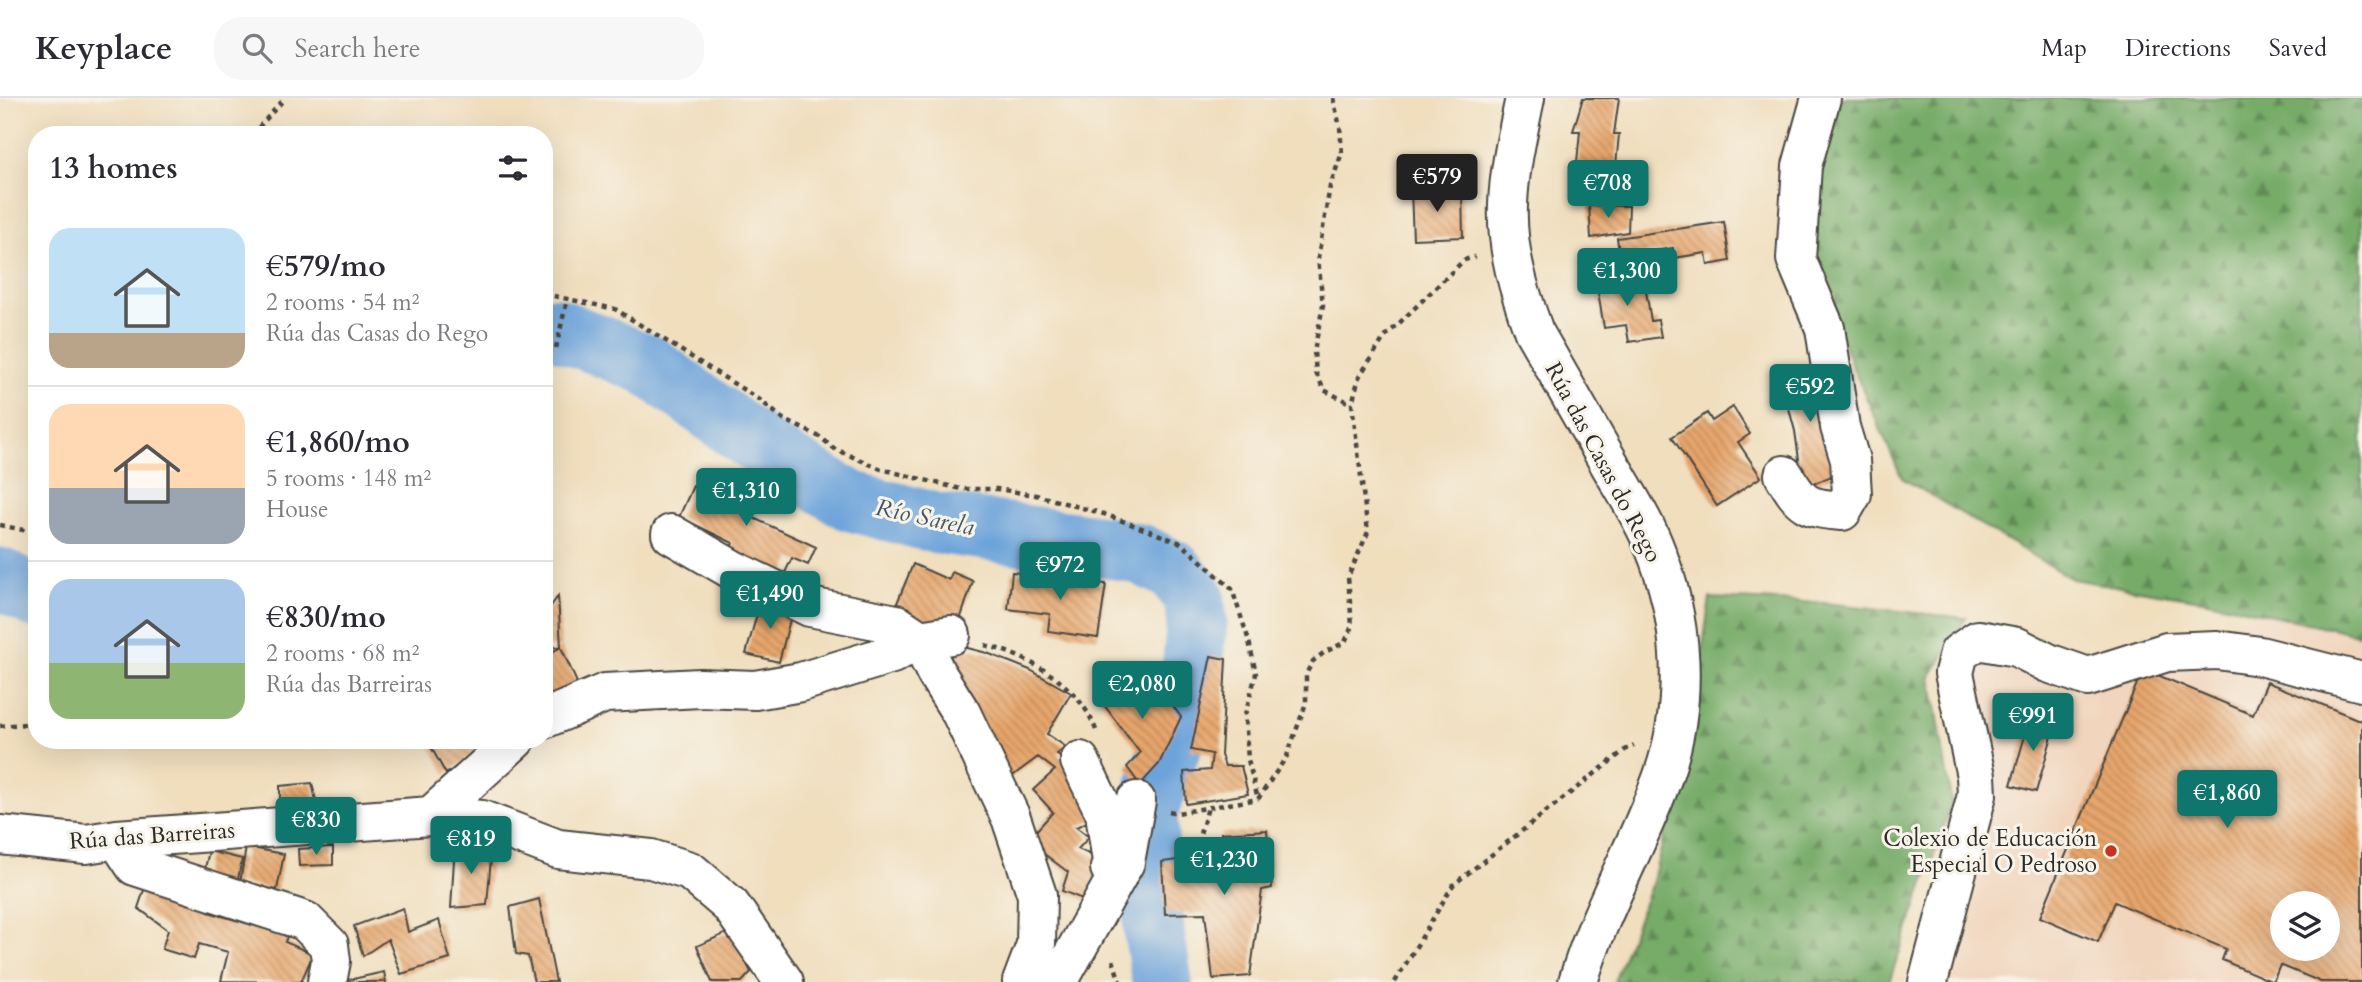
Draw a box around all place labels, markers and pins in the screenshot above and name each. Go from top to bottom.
pin: €579 [1396,155,1478,214]
pin: €708 [1567,160,1649,220]
pin: €1,300 [1570,248,1684,308]
pin: €592 [1769,364,1851,424]
pin: €1,310 [689,468,803,528]
pin: €972 [1019,542,1101,602]
pin: €1,490 [713,572,827,631]
pin: €2,080 [1085,662,1199,721]
pin: €991 [1992,694,2074,753]
pin: €1,860 [2170,770,2284,830]
pin: €830 [275,798,357,857]
pin: €819 [430,816,512,876]
place label: Colexio de Educación Especial O Pedroso [1883,823,2097,880]
pin: €1,230 [1167,838,1281,897]
marker: Colexio de Educación Especial O Pedroso [2103,843,2119,859]

